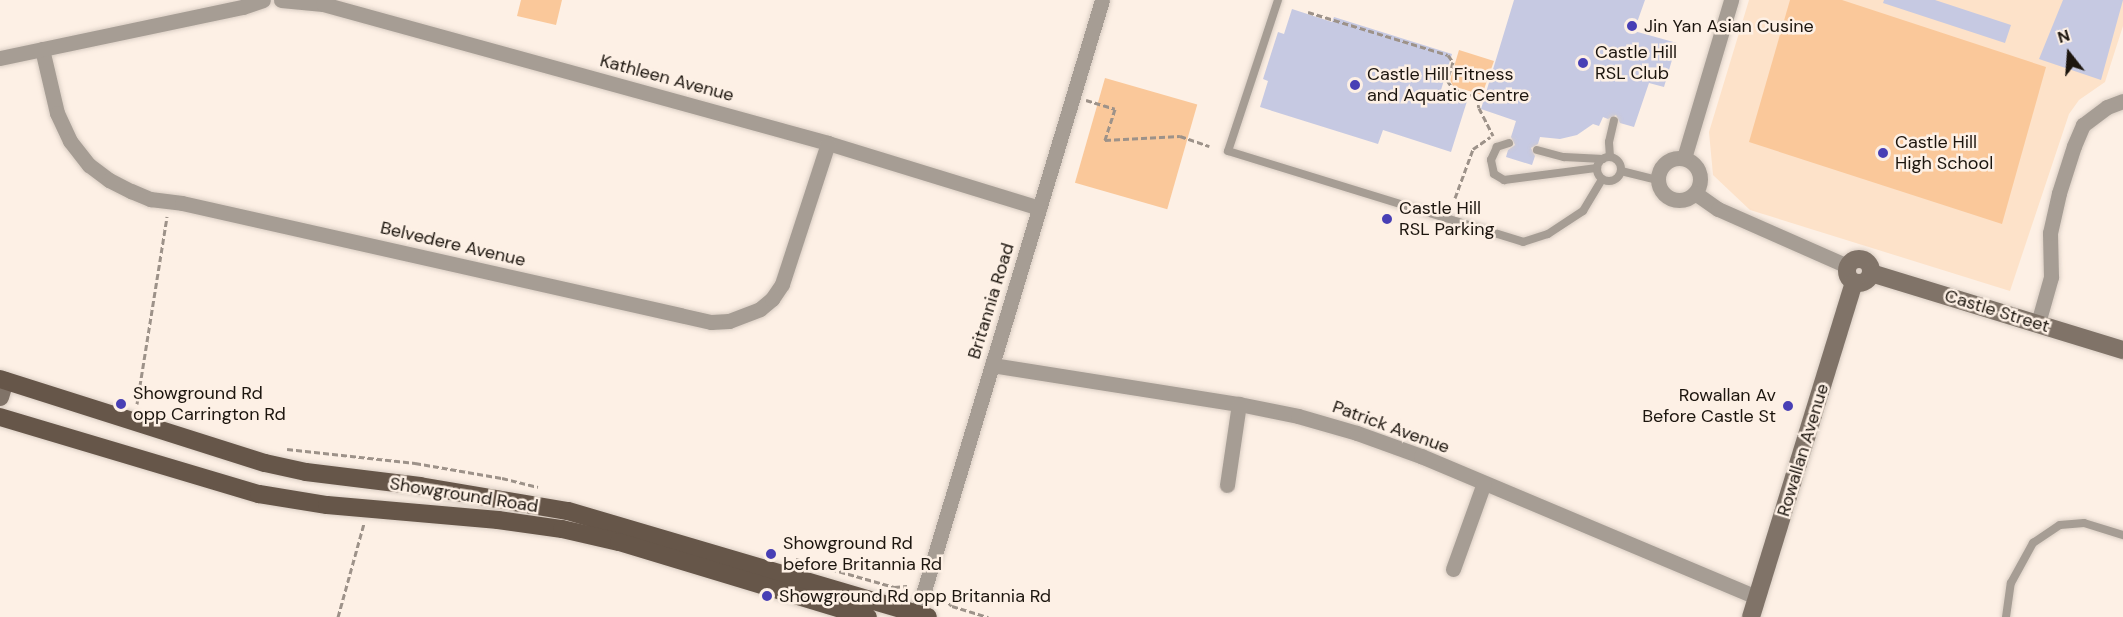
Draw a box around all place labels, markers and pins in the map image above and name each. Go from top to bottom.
place label: Jin Yan Asian Cusine [1644,15,1814,37]
marker: Jin Yan Asian Cusine [1625,19,1639,33]
place label: Castle Hill RSL Club [1595,42,1677,84]
marker: Castle Hill RSL Club [1576,56,1590,70]
place label: Castle Hill Fitness and Aquatic Centre [1367,64,1529,106]
marker: Castle Hill Fitness and Aquatic Centre [1348,78,1362,92]
place label: Castle Hill High School [1895,132,1993,174]
marker: Castle Hill High School [1876,146,1890,160]
place label: Castle Hill RSL Parking [1399,198,1495,240]
marker: Castle Hill RSL Parking [1380,212,1394,226]
place label: Showground Rd opp Carrington Rd [133,383,286,426]
place label: Rowallan Av Before Castle St [1642,385,1776,428]
marker: Showground Rd opp Carrington Rd [114,397,128,411]
marker: Rowallan Av Before Castle St [1781,399,1795,413]
place label: Showground Rd before Britannia Rd [783,533,942,576]
marker: Showground Rd before Britannia Rd [764,547,778,561]
place label: Showground Rd opp Britannia Rd [779,585,1051,607]
marker: Showground Rd opp Britannia Rd [760,589,774,603]

